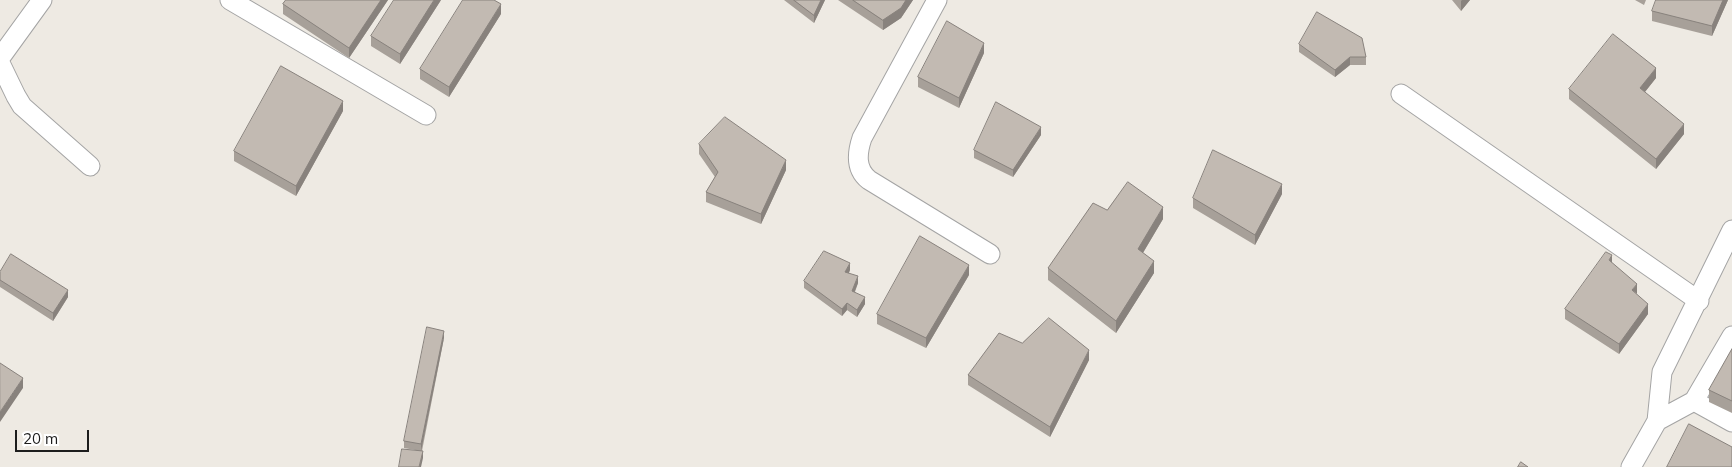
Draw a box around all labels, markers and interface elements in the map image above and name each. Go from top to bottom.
scale bar [18,420,91,452]
text: 20 m [23,429,58,448]

